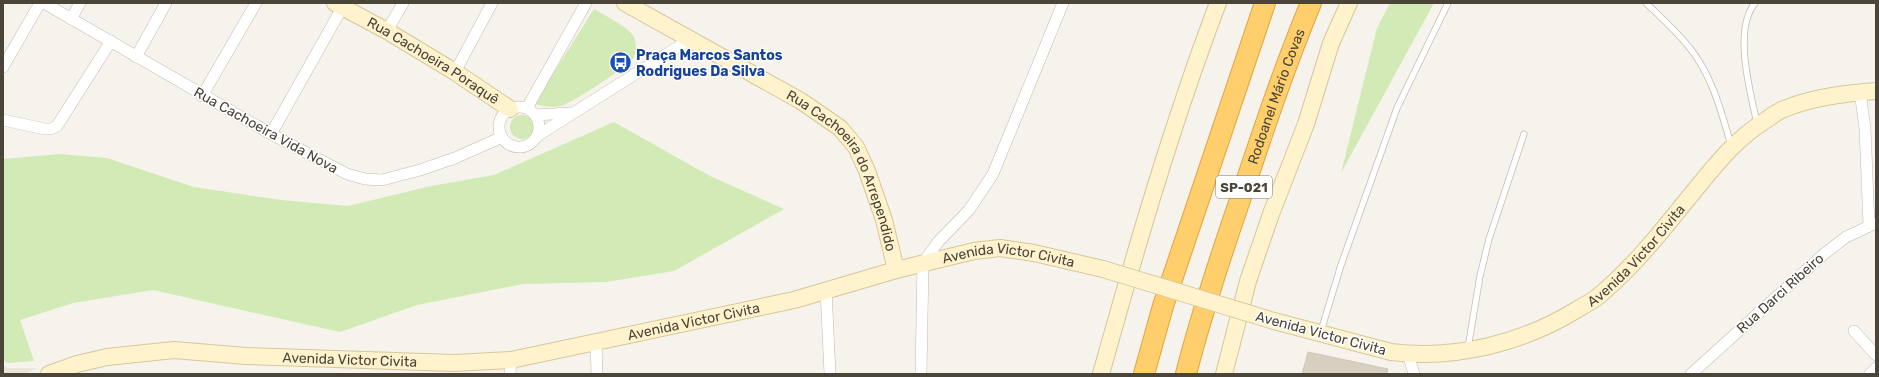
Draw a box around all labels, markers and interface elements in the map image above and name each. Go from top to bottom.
street label: Rua Cachoeira Poraquê [364,14,502,108]
street label: Rodoanel Mário Covas [1245,26,1309,167]
place label: Praça Marcos Santos Rodrigues Da Silva [636,47,783,80]
bus stop icon: Praça Marcos Santos Rodrigues Da Silva [608,50,634,76]
street label: Rua Cachoeira Vida Nova [191,84,341,177]
street label: Rua Cachoeira do Arrependido [783,87,899,253]
road number: SP-021 [1216,176,1272,198]
street label: Avenida Victor Civita [1584,201,1689,311]
street label: Avenida Victor Civita [940,240,1076,271]
street label: Rua Darci Ribeiro [1733,250,1827,337]
street label: Avenida Victor Civita [626,299,761,344]
street label: Avenida Victor Civita [1254,308,1388,359]
street label: Avenida Victor Civita [282,349,417,371]

